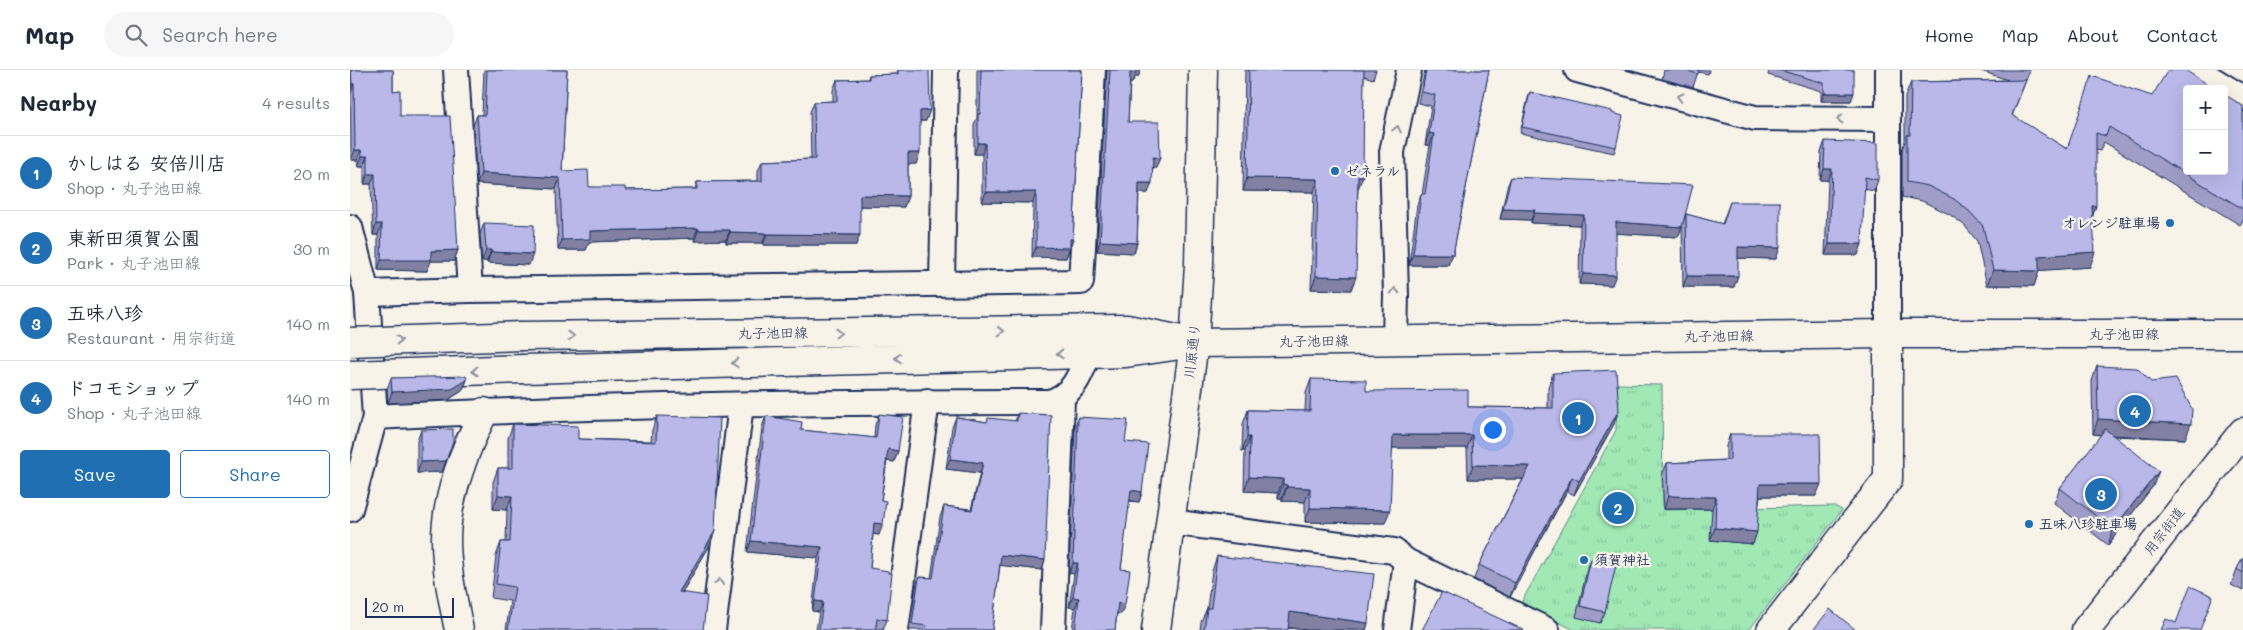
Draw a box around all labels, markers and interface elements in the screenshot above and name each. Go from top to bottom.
search box [104,12,454,57]
text: Map [25,19,74,50]
icon: search [122,21,150,49]
text: Search here [162,22,278,47]
text: Home [1925,23,1974,47]
text: Map [2002,23,2038,47]
text: About [2066,23,2119,47]
text: Contact [2147,23,2218,47]
map controls [2183,85,2228,175]
button: + [2183,85,2228,130]
text: Nearby [20,89,97,116]
text: 4 results [262,92,330,113]
one-way arrow [1676,93,1684,103]
one-way arrow [1835,114,1843,124]
one-way arrow [1391,125,1402,134]
button: − [2183,130,2228,175]
text: かしはる 安倍川店 [67,150,226,175]
place label: ゼネラル [1345,161,1400,180]
text: 1 [32,163,40,184]
text: 20 m [293,163,330,184]
marker: ゼネラル [1329,165,1341,177]
text: Shop · 丸子池田線 [67,177,202,198]
place label: オレンジ駐車場 [2062,213,2160,232]
marker: オレンジ駐車場 [2164,217,2176,229]
text: 東新田須賀公園 [67,225,200,250]
text: 2 [32,238,40,259]
text: 30 m [293,238,330,259]
text: Park · 丸子池田線 [67,252,201,273]
one-way arrow [1390,287,1401,295]
text: 五味八珍 [67,300,143,325]
text: 3 [31,313,41,334]
text: 140 m [286,313,330,334]
street label: 丸子池田線 [738,322,808,343]
street label: 川原通り [1179,322,1204,380]
street label: 丸子池田線 [2089,324,2159,343]
street label: 丸子池田線 [1684,325,1754,346]
one-way arrow [997,326,1005,336]
text: Restaurant · 用宗街道 [67,327,236,348]
one-way arrow [834,327,842,338]
street label: 丸子池田線 [1279,330,1349,351]
one-way arrow [568,331,575,341]
one-way arrow [395,335,403,345]
one-way arrow [1056,348,1064,359]
one-way arrow [893,353,901,364]
one-way arrow [731,358,739,368]
one-way arrow [470,366,478,376]
text: ドコモショップ [67,375,198,400]
text: 4 [31,388,41,409]
text: 140 m [286,388,330,409]
pin: 4 [2119,392,2151,430]
pin: 1 [1562,399,1594,437]
text: Shop · 丸子池田線 [67,402,202,423]
your location [1480,417,1506,443]
button: Save [20,450,170,498]
button: Share [180,450,330,498]
pin: 3 [2085,475,2117,513]
pin: 2 [1602,489,1634,527]
street label: 用宗街道 [2139,503,2188,559]
place label: 五味八珍駐車場 [2039,514,2137,533]
marker: 五味八珍駐車場 [2023,518,2035,530]
place label: 須賀神社 [1594,550,1650,569]
marker: 須賀神社 [1578,554,1590,566]
one-way arrow [713,577,724,585]
scale bar [365,595,454,618]
text: 20 m [372,597,404,616]

